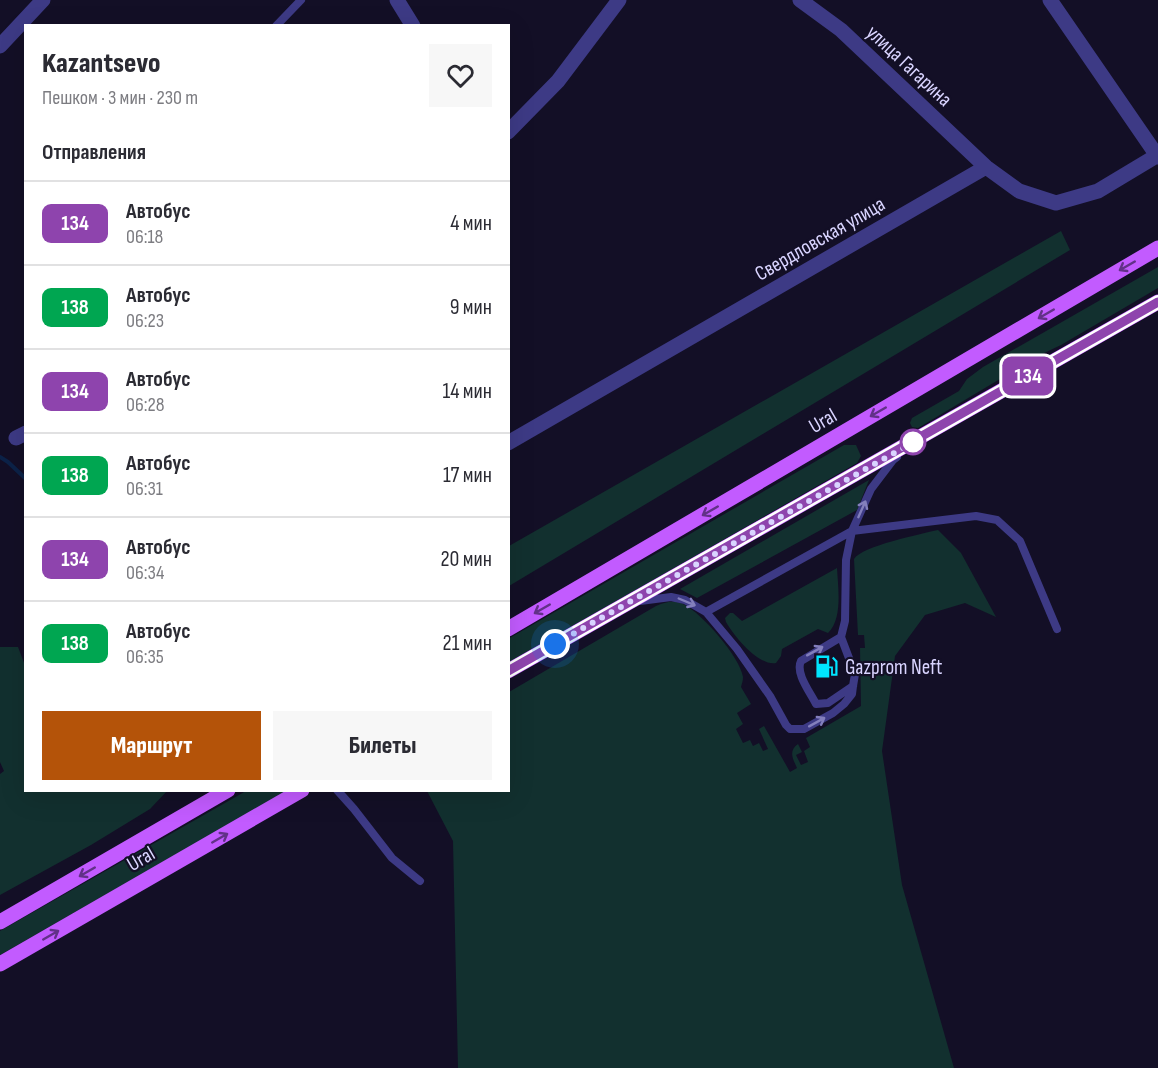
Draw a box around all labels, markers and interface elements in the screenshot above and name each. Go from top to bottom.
street label: улица Гагарина [861,20,957,112]
button: heart [429,44,492,107]
text: Kazantsevo [42,47,161,80]
text: Пешком · 3 мин · 230 m [42,86,198,110]
text: Отправления [42,139,146,166]
street label: Свердловская улица [750,192,890,286]
text: Автобус [126,198,191,225]
text: 4 мин [450,210,492,237]
text: 134 [61,211,89,236]
text: 06:18 [126,225,163,249]
one-way arrow [1119,261,1136,273]
text: Автобус [126,282,191,309]
text: 9 мин [450,294,492,321]
text: 138 [61,295,89,320]
one-way arrow [1038,308,1055,320]
text: 06:23 [126,309,164,333]
line badge: 134 [994,356,1062,395]
text: 134 [1014,364,1042,389]
text: Автобус [126,366,191,393]
text: 14 мин [442,378,492,405]
text: 134 [61,379,89,404]
text: 06:28 [126,393,164,417]
street label: Ural [805,403,841,439]
one-way arrow [870,407,887,419]
unlabelled marker [900,429,926,455]
text: Автобус [126,450,191,477]
text: 17 мин [443,462,492,489]
text: 138 [61,463,89,488]
text: 06:31 [126,477,163,501]
one-way arrow [857,500,869,518]
one-way arrow [702,505,719,517]
text: Автобус [126,534,191,561]
text: 20 мин [440,546,492,573]
text: 134 [61,547,89,572]
text: 06:34 [126,561,164,585]
one-way arrow [677,597,695,608]
one-way arrow [533,604,550,616]
text: Автобус [126,618,191,645]
your location [540,629,570,659]
text: 21 мин [443,630,492,657]
text: 138 [61,631,89,656]
text: 06:35 [126,645,164,669]
one-way arrow [807,645,824,657]
fuel station icon: Gazprom Neft [814,654,840,680]
place label: Gazprom Neft [845,655,943,680]
button: Маршрут [42,711,261,780]
button: Билеты [273,711,492,780]
one-way arrow [808,716,825,728]
one-way arrow [211,831,228,843]
street label: Ural [123,841,159,877]
one-way arrow [78,867,96,878]
one-way arrow [42,928,59,940]

